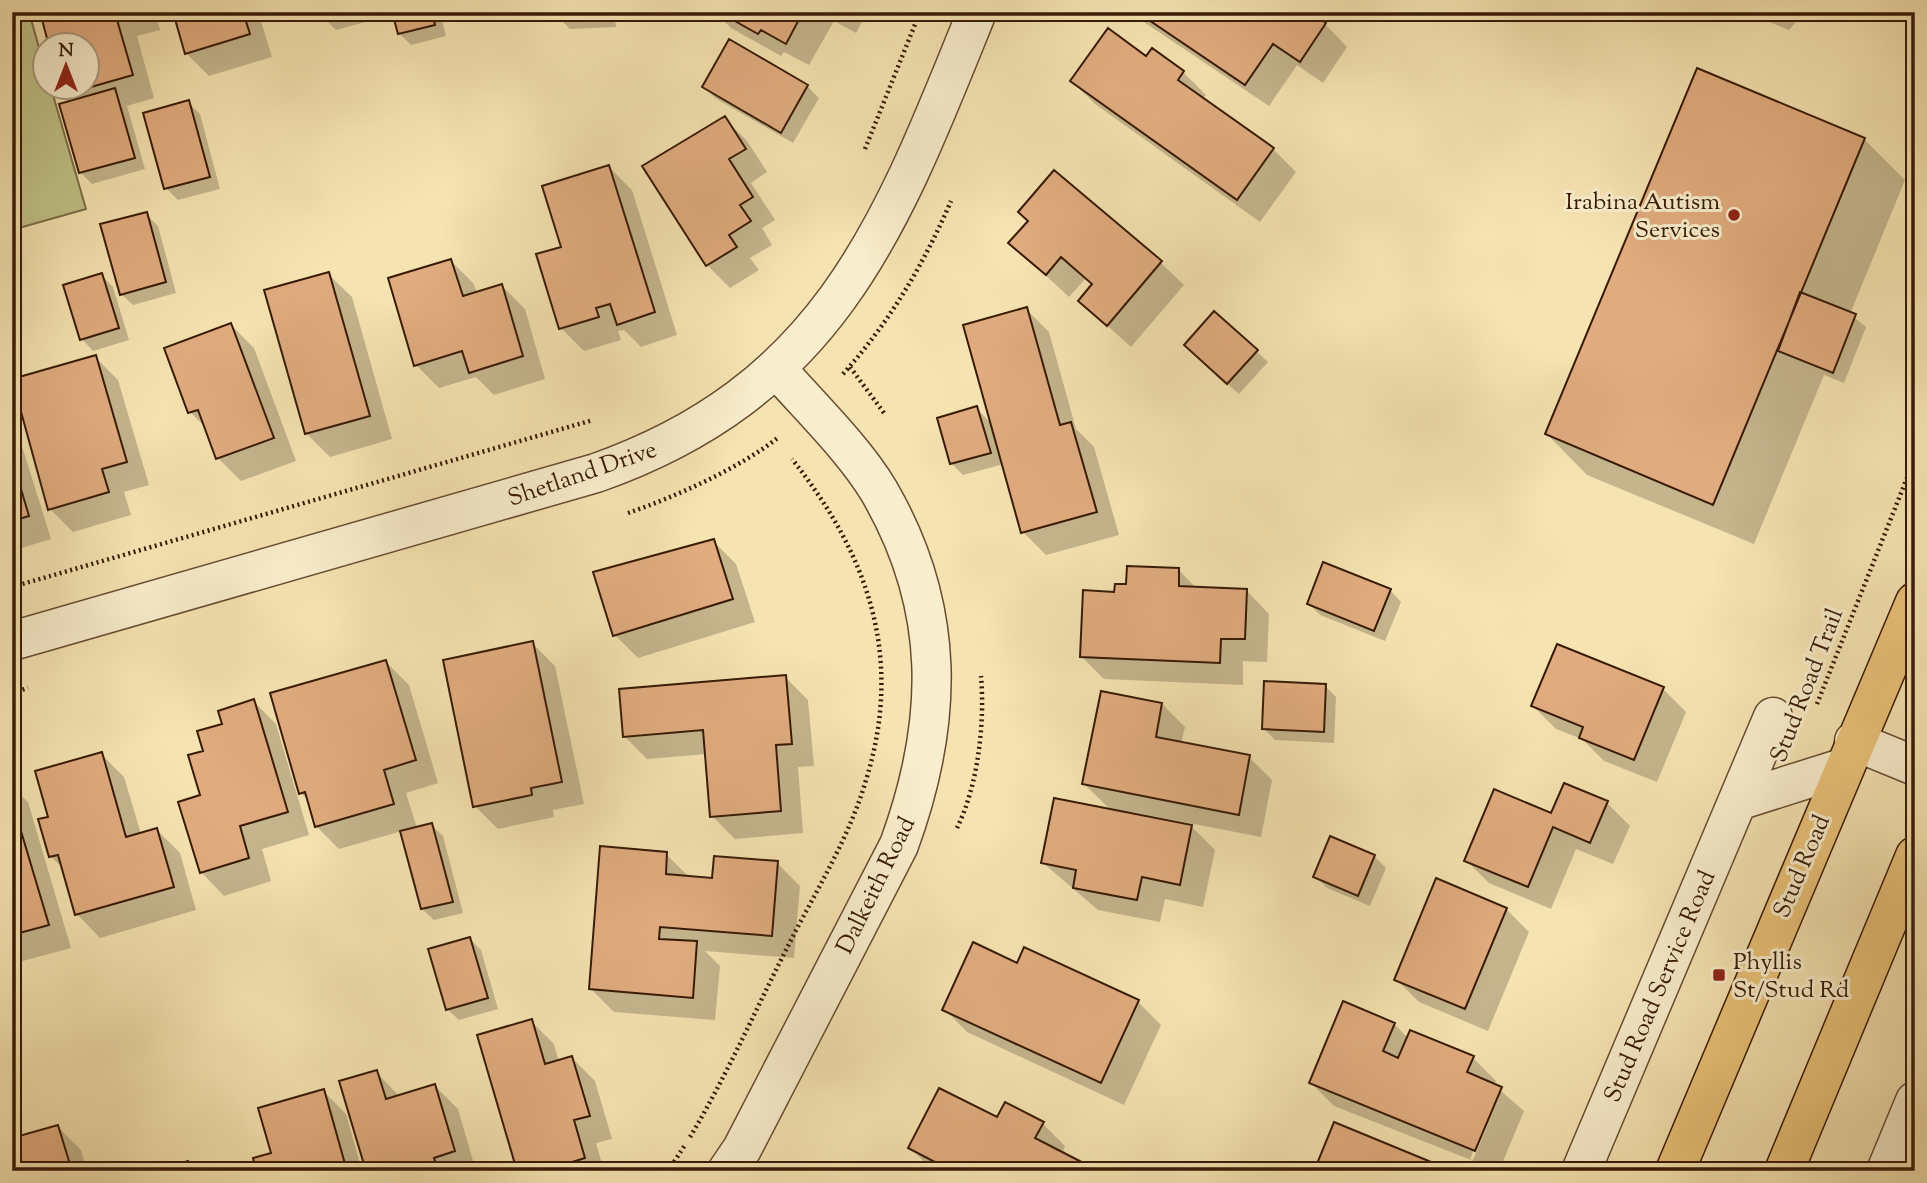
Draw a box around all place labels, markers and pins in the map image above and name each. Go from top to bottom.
place label: Irabina Autism Services [1565,186,1720,248]
marker: Irabina Autism Services [1726,207,1742,223]
place label: Phyllis St/Stud Rd [1733,946,1850,1008]
marker: Phyllis St/Stud Rd [1711,967,1727,983]

